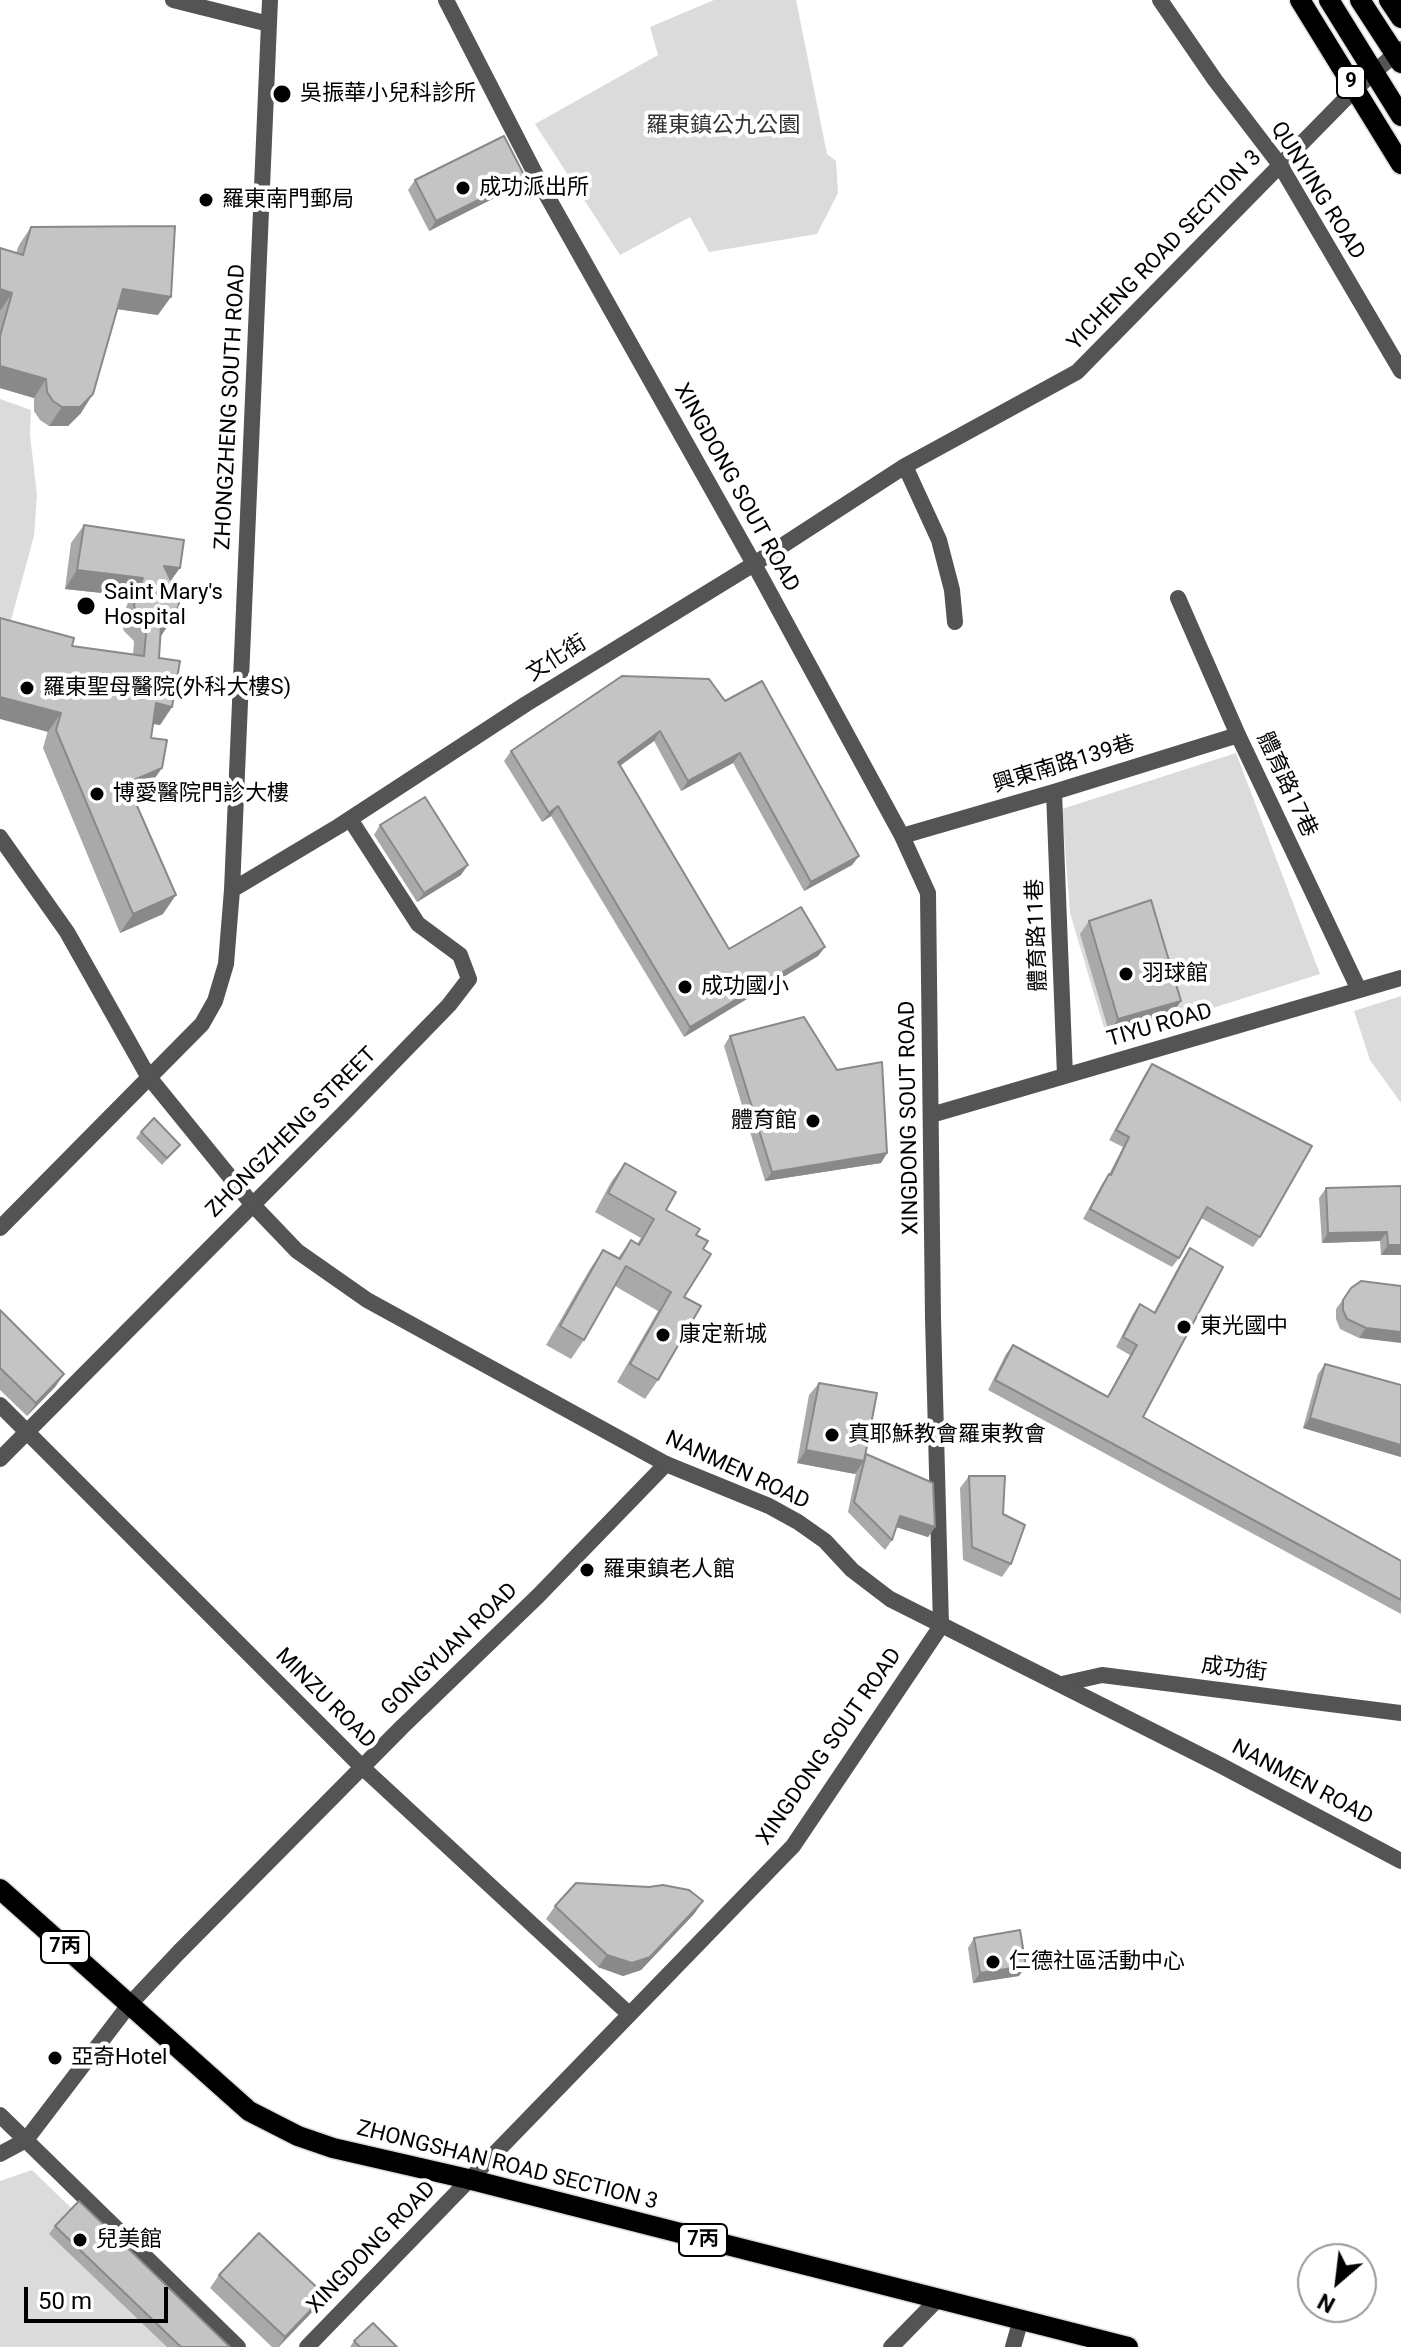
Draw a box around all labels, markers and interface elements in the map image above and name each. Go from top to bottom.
road number: 9 [1337,66,1365,98]
place label: 吳振華小兒科診所 [300,81,476,107]
marker: 吳振華小兒科診所 [271,83,293,105]
park label: 羅東鎮公九公園 [646,113,800,139]
street label: QUNYING ROAD [1264,117,1370,265]
street label: YICHENG ROAD SECTION 3 [1062,145,1268,357]
place label: 成功派出所 [479,175,589,201]
marker: 成功派出所 [454,179,472,197]
place label: 羅東南門郵局 [222,187,354,213]
marker: 羅東南門郵局 [197,191,215,209]
street label: ZHONGZHENG SOUTH ROAD [210,263,252,551]
street label: XINGDONG SOUT ROAD [668,379,804,597]
place label: Saint Mary's Hospital [104,580,223,632]
marker: Saint Mary's Hospital [75,595,97,617]
street label: 文化街 [522,630,592,688]
place label: 羅東聖母醫院(外科大樓S) [43,675,291,701]
marker: 羅東聖母醫院(外科大樓S) [18,679,36,697]
street label: 體育路17巷 [1250,728,1322,842]
street label: 興東南路139巷 [990,731,1138,799]
place label: 博愛醫院門診大樓 [113,781,289,807]
marker: 博愛醫院門診大樓 [88,785,106,803]
street label: 體育路11巷 [1023,878,1053,992]
place label: 羽球館 [1142,961,1208,987]
marker: 羽球館 [1117,965,1135,983]
place label: 成功國小 [701,974,789,1000]
marker: 成功國小 [676,978,694,996]
street label: TIYU ROAD [1104,998,1216,1054]
street label: XINGDONG SOUT ROAD [895,1001,925,1235]
street label: ZHONGZHENG STREET [201,1042,383,1224]
place label: 體育館 [731,1108,797,1134]
marker: 體育館 [804,1112,822,1130]
place label: 東光國中 [1200,1314,1288,1340]
marker: 東光國中 [1175,1318,1193,1336]
place label: 康定新城 [679,1322,767,1348]
marker: 康定新城 [654,1326,672,1344]
place label: 真耶穌教會羅東教會 [848,1422,1046,1448]
street label: NANMEN ROAD [661,1426,813,1516]
marker: 真耶穌教會羅東教會 [823,1426,841,1444]
place label: 羅東鎮老人館 [603,1557,735,1583]
marker: 羅東鎮老人館 [578,1561,596,1579]
street label: GONGYUAN ROAD [376,1578,524,1722]
street label: MINZU ROAD [269,1643,381,1755]
street label: XINGDONG SOUT ROAD [752,1643,908,1851]
street label: 成功街 [1200,1653,1268,1687]
street label: NANMEN ROAD [1227,1735,1377,1831]
road number: 7丙 [41,1931,89,1963]
place label: 仁德社區活動中心 [1009,1949,1185,1975]
marker: 仁德社區活動中心 [984,1953,1002,1971]
place label: 亞奇Hotel [71,2045,167,2071]
marker: 亞奇Hotel [46,2049,64,2067]
street label: ZHONGSHAN ROAD SECTION 3 [354,2116,660,2216]
street label: XINGDONG ROAD [302,2176,442,2320]
road number: 7丙 [679,2224,727,2256]
place label: 兒美館 [96,2227,162,2253]
marker: 兒美館 [71,2231,89,2249]
north arrow [1297,2243,1377,2323]
scale bar [28,2271,172,2321]
text: 50 m [38,2287,92,2315]
text: N [1314,2288,1339,2318]

